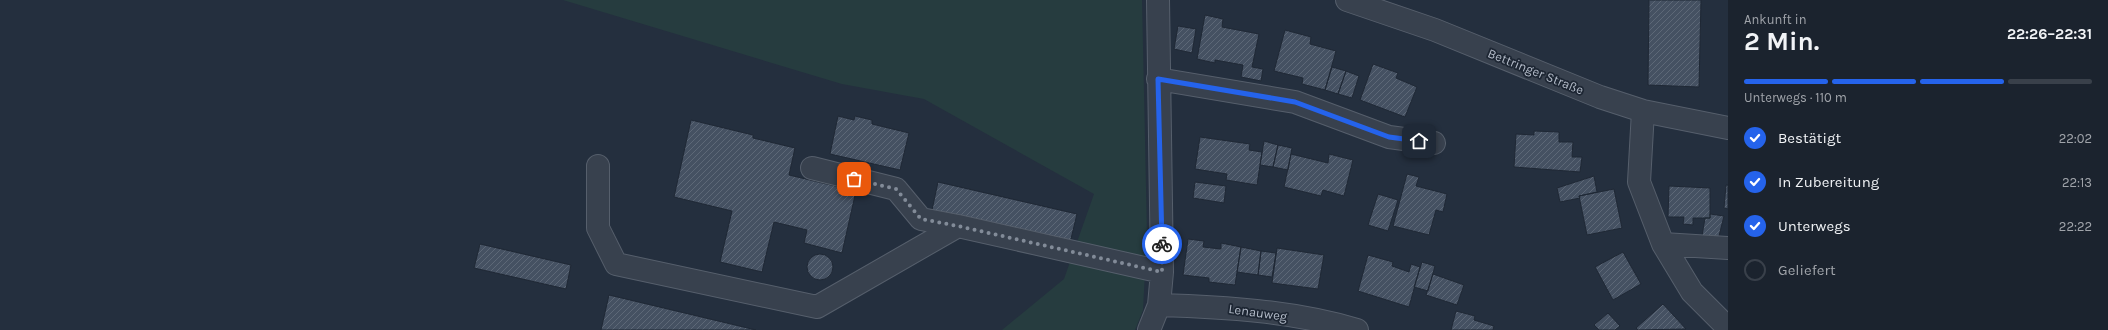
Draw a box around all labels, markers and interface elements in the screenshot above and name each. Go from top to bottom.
text: Ankunft in [1744,12,1807,27]
text: 22:26–22:31 [2007,25,2092,43]
text: 2 Min. [1744,26,1819,57]
street label: Bettringer Straße [1486,45,1586,98]
text: Unterwegs · 110 m [1744,90,1847,105]
pin [1402,124,1436,158]
icon: check [1744,127,1766,149]
text: Bestätigt [1778,129,1841,147]
icon: home [1408,130,1430,152]
text: 22:02 [2059,131,2092,146]
pin [837,162,871,196]
icon: bag [843,168,865,190]
icon: check [1744,171,1766,193]
text: In Zubereitung [1778,173,1879,191]
text: 22:13 [2062,175,2092,190]
icon: check [1744,215,1766,237]
text: Unterwegs [1778,217,1851,235]
text: 22:22 [2059,219,2092,234]
courier [1142,224,1182,264]
icon: bike [1151,233,1173,255]
text: Geliefert [1778,261,1836,279]
street label: Lenauweg [1228,301,1289,324]

